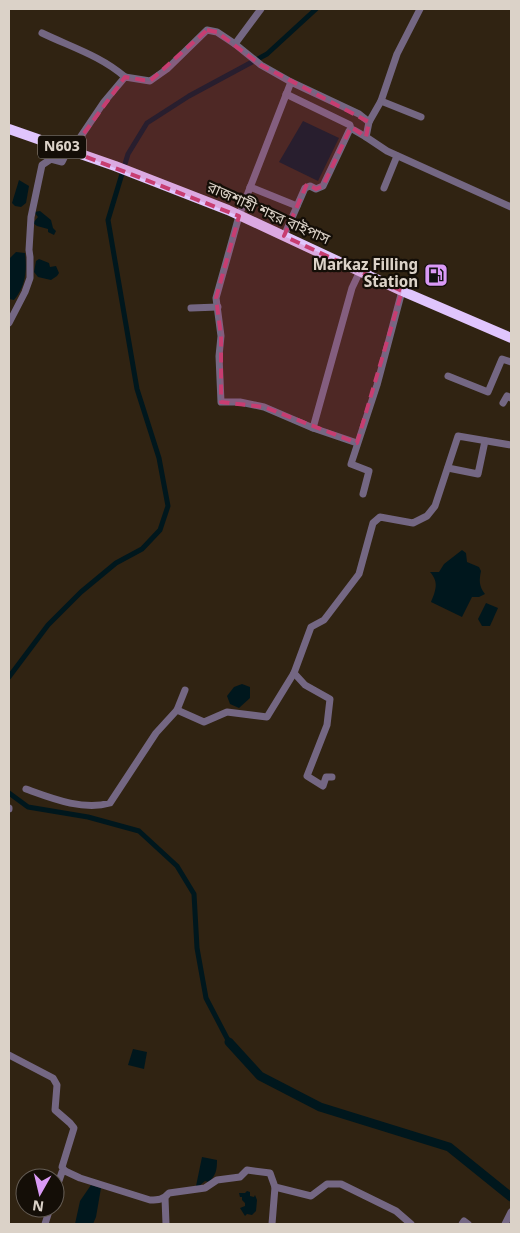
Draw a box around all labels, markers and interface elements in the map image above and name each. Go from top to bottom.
road number: N603 [38,136,86,158]
street label: রাজশাহী শহর বাইপাস [203,178,333,250]
place label: Markaz Filling Station [313,256,418,293]
fuel station icon: Markaz Filling Station [423,262,449,288]
north arrow [15,1168,65,1218]
text: N [31,1194,45,1215]

